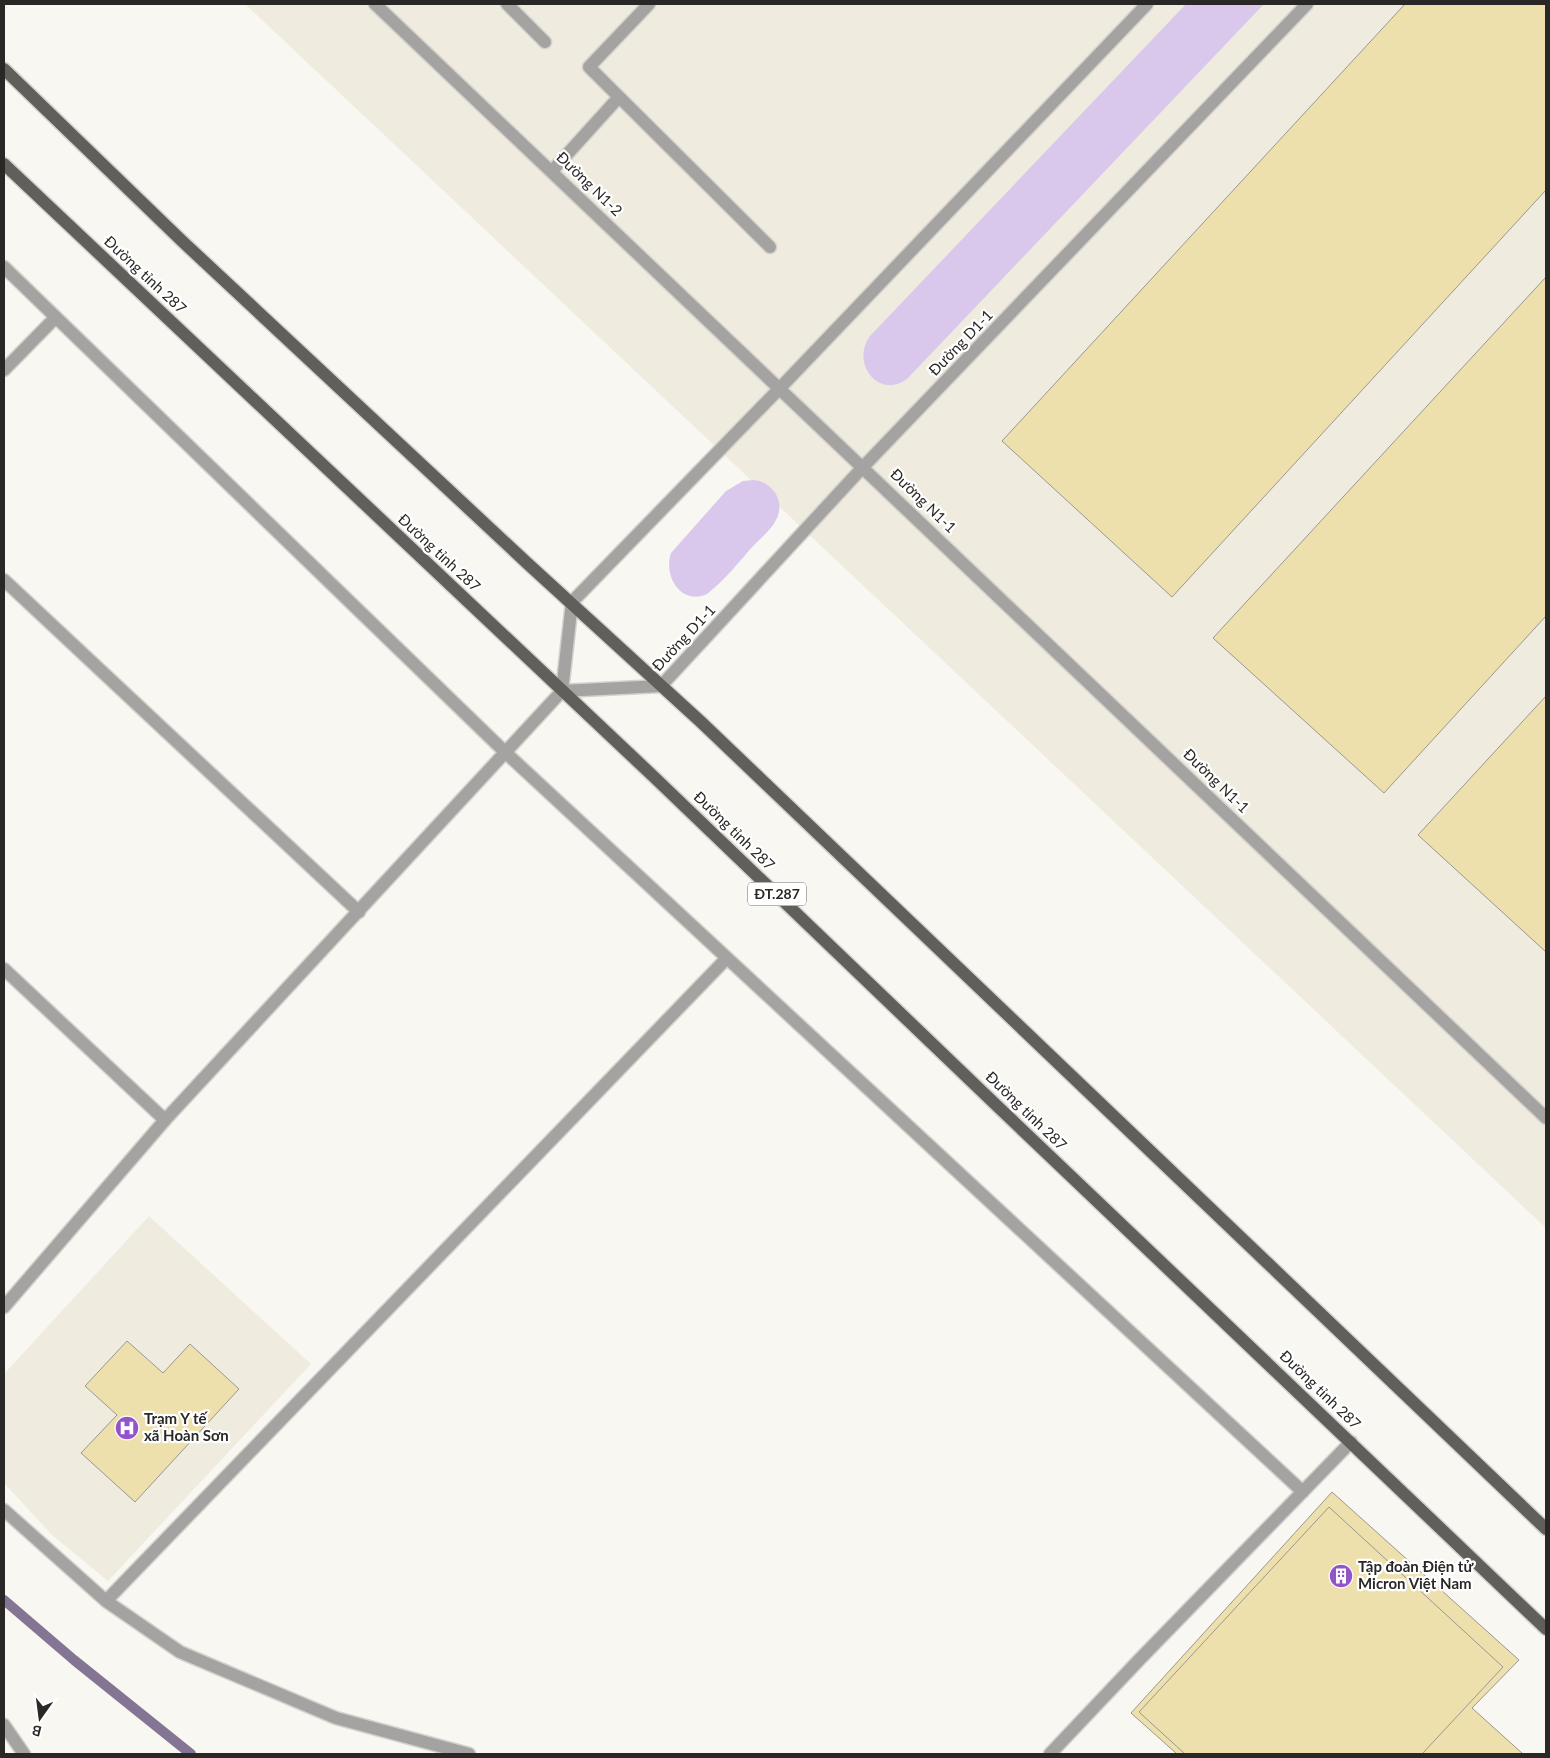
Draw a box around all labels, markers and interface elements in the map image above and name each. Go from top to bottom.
street label: Đường N1-2 [553,147,626,219]
street label: Đường tỉnh 287 [101,232,191,317]
street label: Đường D1-1 [924,306,996,379]
street label: Đường N1-1 [887,464,960,536]
street label: Đường tỉnh 287 [395,510,485,595]
street label: Đường D1-1 [648,600,719,674]
street label: Đường N1-1 [1180,744,1253,816]
street label: Đường tỉnh 287 [690,787,779,874]
road number: ĐT.287 [748,882,806,906]
street label: Đường tỉnh 287 [982,1067,1071,1154]
street label: Đường tỉnh 287 [1276,1346,1365,1433]
place label: Trạm Y tế xã Hoàn Sơn [144,1409,229,1444]
hospital icon: Trạm Y tế xã Hoàn Sơn [114,1415,140,1441]
place label: Tập đoàn Điện tử Micron Việt Nam [1358,1557,1474,1592]
building icon: Tập đoàn Điện tử Micron Việt Nam [1328,1563,1354,1589]
north arrow [15,1693,65,1743]
text: B [30,1722,43,1740]

